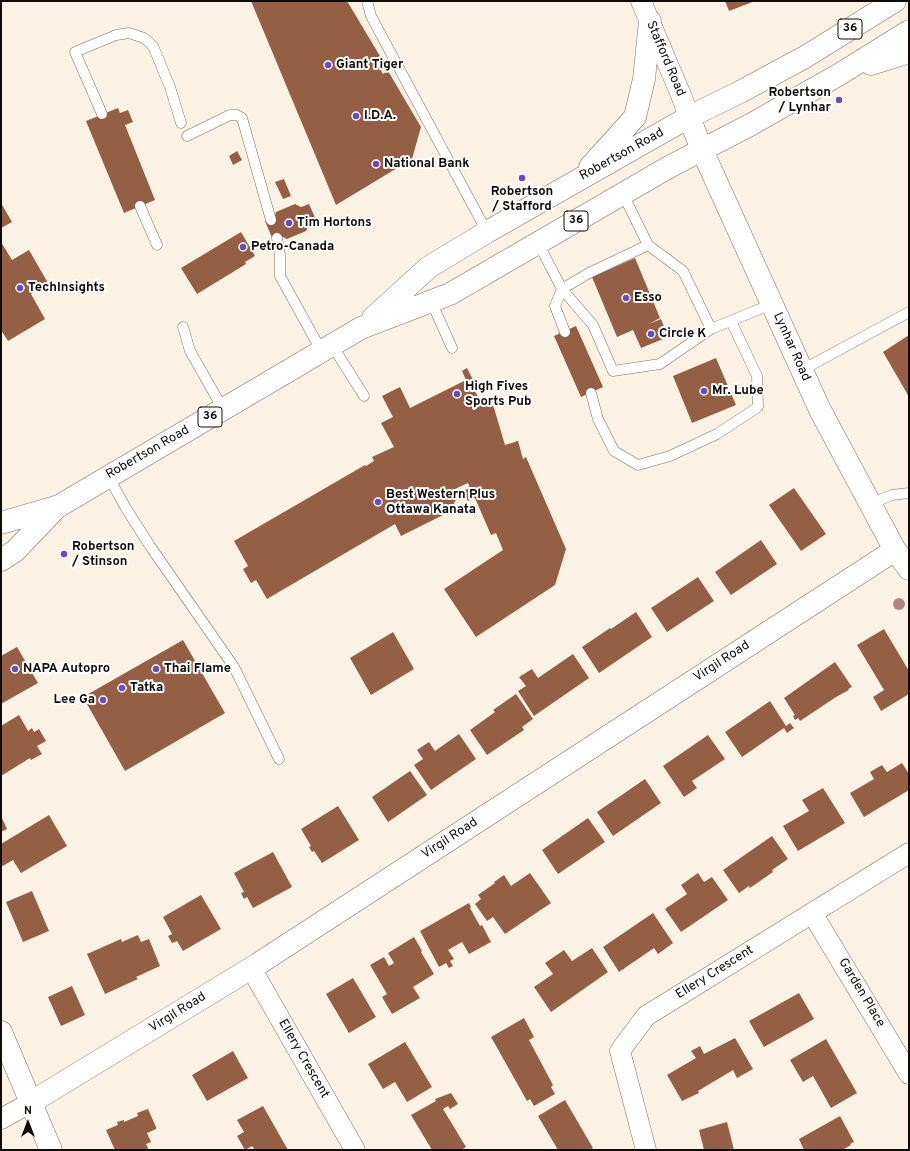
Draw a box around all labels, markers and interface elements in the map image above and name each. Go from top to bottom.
street label: Stafford Road [642,19,688,99]
road number: 36 [838,19,862,39]
place label: Giant Tiger [336,57,403,73]
marker: Giant Tiger [323,60,333,70]
place label: Robertson / Lynhar [769,85,831,116]
marker: Robertson / Lynhar [834,95,844,105]
place label: I.D.A. [364,108,396,124]
marker: I.D.A. [351,111,361,121]
street label: Robertson Road [577,125,667,185]
place label: National Bank [384,156,469,172]
marker: National Bank [371,159,381,169]
marker: Robertson / Stafford [517,173,527,183]
place label: Robertson / Stafford [491,184,553,215]
road number: 36 [564,211,588,231]
place label: Tim Hortons [297,215,372,231]
marker: Tim Hortons [284,218,294,228]
place label: Petro-Canada [251,239,334,255]
marker: Petro-Canada [238,242,248,252]
place label: TechInsights [28,280,105,296]
marker: TechInsights [15,283,25,293]
place label: Esso [634,290,662,306]
marker: Esso [621,293,631,303]
street label: Lynhar Road [769,310,813,384]
place label: Circle K [659,326,707,342]
marker: Circle K [646,329,656,339]
place label: High Fives Sports Pub [465,379,531,410]
place label: Mr. Lube [712,383,764,399]
marker: Mr. Lube [699,386,709,396]
marker: High Fives Sports Pub [452,389,462,399]
road number: 36 [198,407,222,427]
street label: Robertson Road [103,423,193,483]
place label: Best Western Plus Ottawa Kanata [386,487,495,518]
marker: Best Western Plus Ottawa Kanata [373,497,383,507]
place label: Robertson / Stinson [72,539,134,570]
marker: Robertson / Stinson [59,549,69,559]
street label: Virgil Road [691,638,753,686]
place label: NAPA Autopro [23,661,110,677]
place label: Thai Flame [164,661,231,677]
marker: NAPA Autopro [10,664,20,674]
marker: Thai Flame [151,664,161,674]
place label: Tatka [130,680,163,696]
marker: Tatka [117,683,127,693]
place label: Lee Ga [54,692,95,708]
marker: Lee Ga [98,695,108,705]
street label: Virgil Road [419,815,481,863]
street label: Ellery Crescent [673,943,757,1003]
street label: Garden Place [834,956,888,1030]
street label: Virgil Road [147,990,209,1036]
street label: Ellery Crescent [274,1017,332,1101]
north arrow [8,1103,48,1143]
text: N [24,1104,32,1118]

